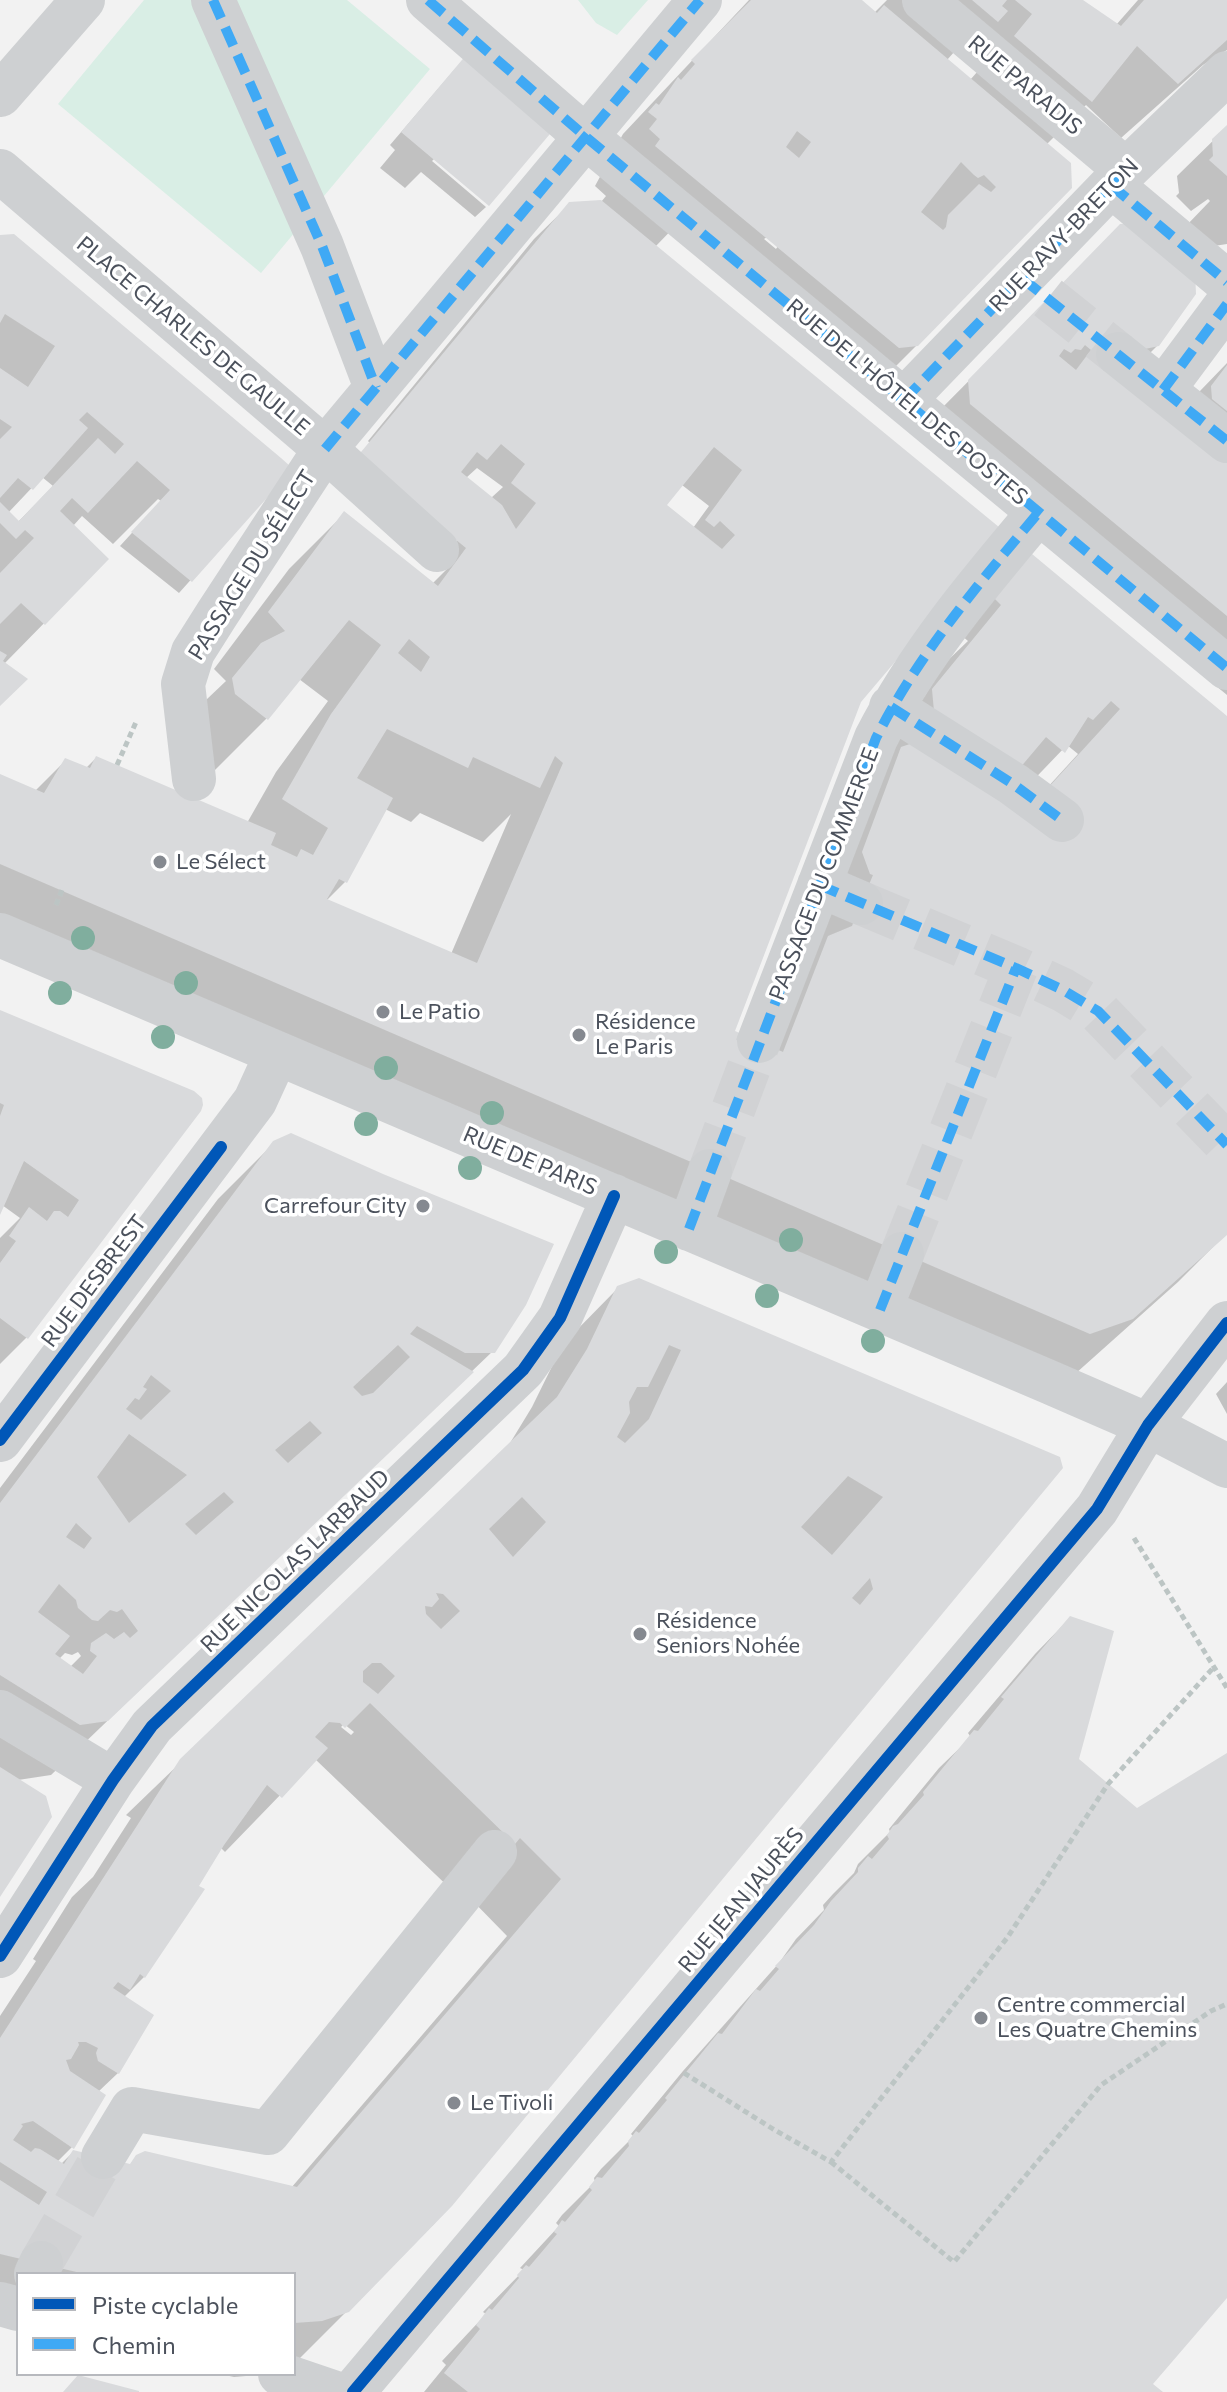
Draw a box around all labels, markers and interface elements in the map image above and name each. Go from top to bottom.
street label: RUE PARADIS [963,30,1087,140]
street label: RUE RAVY-BRETON [984,153,1144,317]
street label: PLACE CHARLES DE GAULLE [71,231,315,441]
street label: RUE DE L'HÔTEL DES POSTES [781,293,1033,511]
street label: PASSAGE DU SÉLECT [183,465,321,665]
street label: PASSAGE DU COMMERCE [764,744,884,1004]
place label: Le Sélect [176,849,266,875]
marker: Le Sélect [151,853,169,871]
place label: Le Patio [399,999,481,1025]
marker: Le Patio [374,1003,392,1021]
place label: Résidence Le Paris [595,1009,696,1060]
marker: Résidence Le Paris [570,1026,588,1044]
street label: RUE DE PARIS [459,1121,601,1201]
place label: Carrefour City [264,1193,407,1219]
marker: Carrefour City [414,1197,432,1215]
street label: RUE DESBREST [36,1210,152,1352]
street label: RUE NICOLAS LARBAUD [195,1464,395,1658]
place label: Résidence Seniors Nohée [656,1608,800,1660]
marker: Résidence Seniors Nohée [631,1625,649,1643]
street label: RUE JEAN JAURÈS [673,1822,809,1978]
place label: Centre commercial Les Quatre Chemins [997,1992,1197,2044]
marker: Centre commercial Les Quatre Chemins [972,2009,990,2027]
place label: Le Tivoli [470,2090,553,2116]
marker: Le Tivoli [445,2094,463,2112]
legend [16,2272,296,2376]
text: Piste cyclable [92,2290,238,2319]
text: Chemin [92,2330,176,2359]

